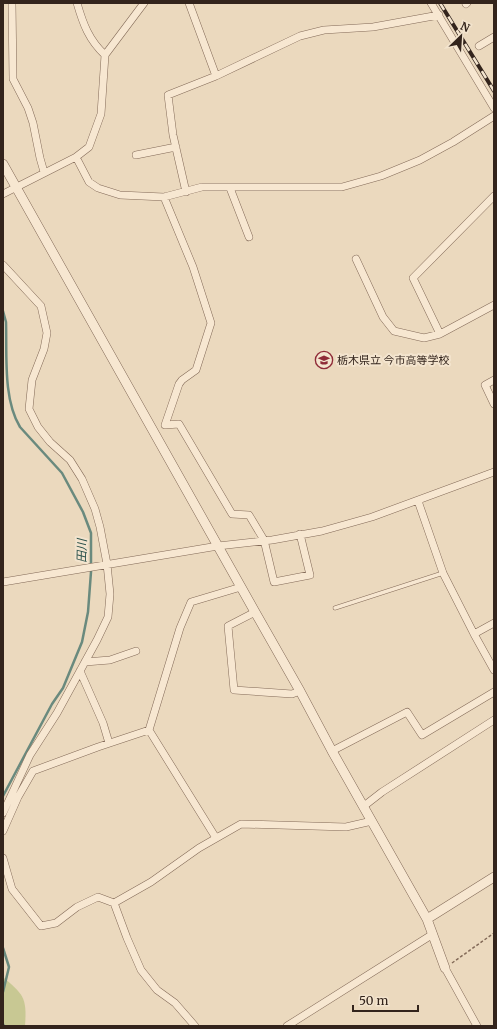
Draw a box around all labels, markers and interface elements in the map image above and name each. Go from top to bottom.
north arrow [441,16,481,56]
text: N [458,19,472,35]
school or university icon: 栃木県立 今市高等学校 [314,350,334,370]
place label: 栃木県立 今市高等学校 [337,353,450,367]
water label: 田川 [74,537,89,563]
scale bar [353,987,418,1013]
text: 50 m [359,993,388,1008]

